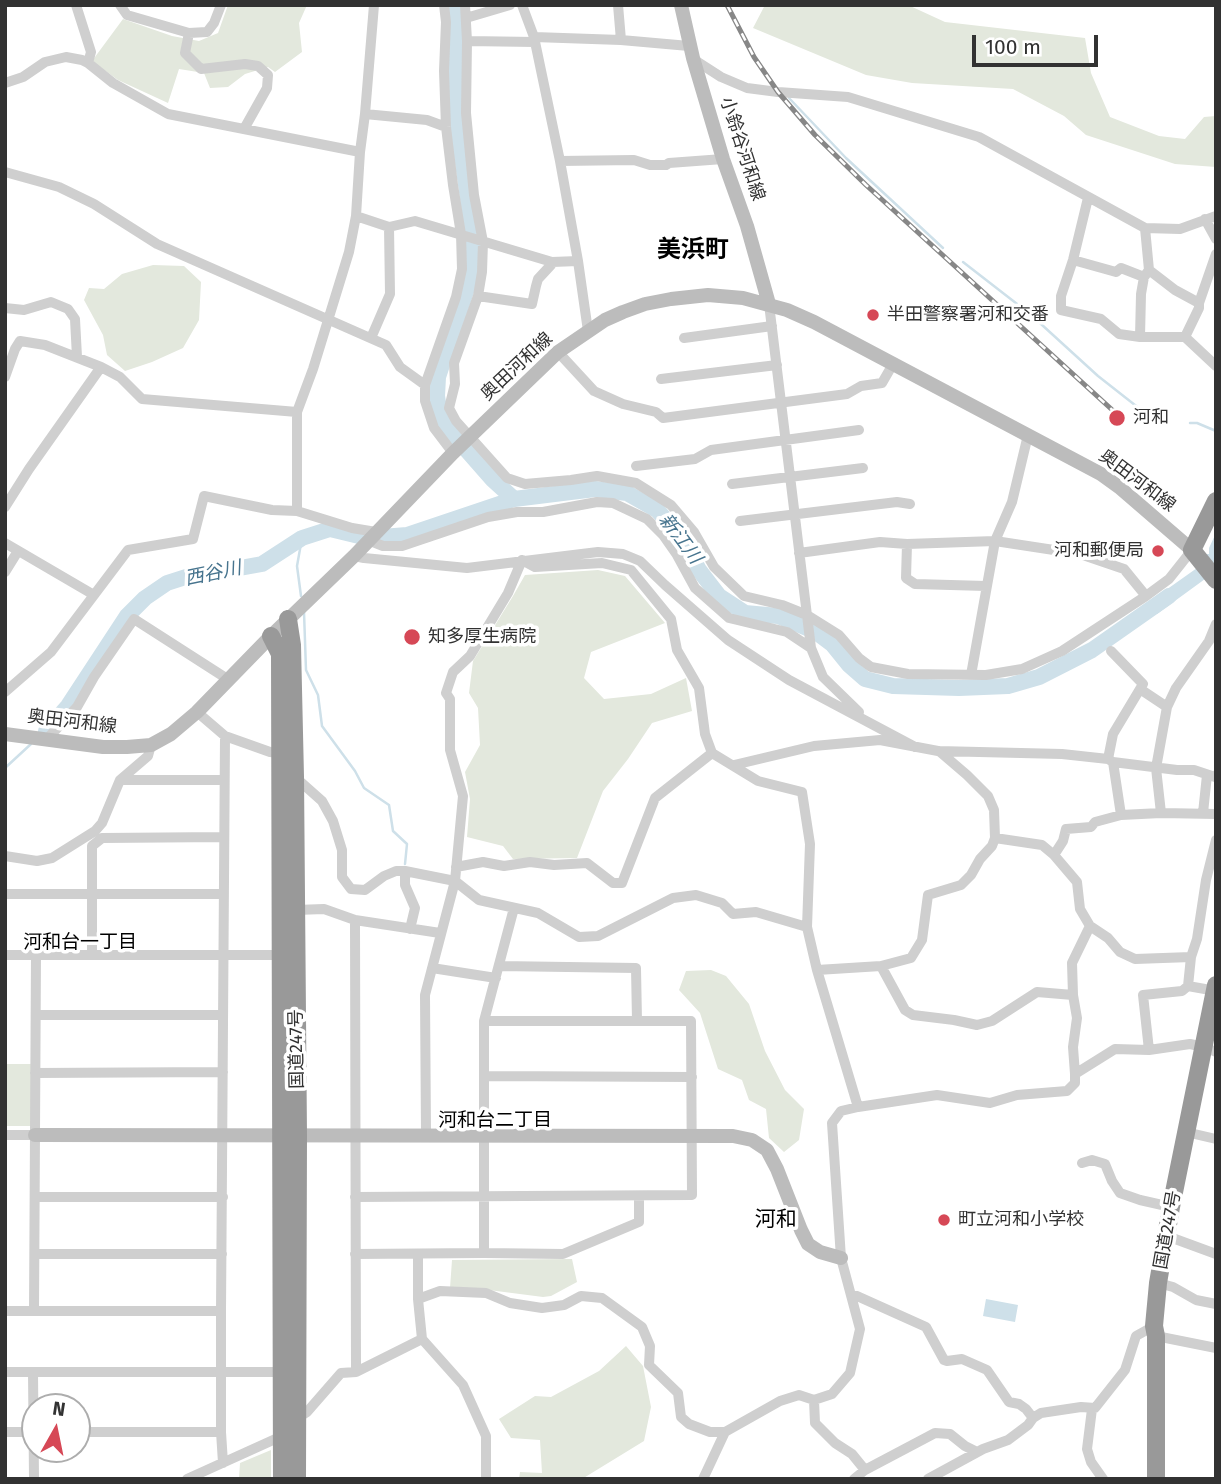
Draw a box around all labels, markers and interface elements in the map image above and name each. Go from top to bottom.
scale bar [976,21,1102,65]
text: 100 m [985,34,1041,60]
street label: 小鈴谷河和線 [715,94,769,204]
district label: 美浜町 [657,236,729,264]
place label: 半田警察署河和交番 [887,304,1049,326]
marker: 半田警察署河和交番 [865,307,881,323]
street label: 奥田河和線 [477,328,557,406]
place label: 河和 [1133,407,1169,429]
marker: 河和 [1107,408,1127,428]
street label: 奥田河和線 [1095,445,1179,517]
water label: 新江川 [654,509,706,569]
place label: 河和郵便局 [1054,540,1144,562]
marker: 河和郵便局 [1150,543,1166,559]
water label: 西谷川 [183,557,243,591]
place label: 知多厚生病院 [428,626,536,648]
marker: 知多厚生病院 [402,627,422,647]
street label: 奥田河和線 [26,706,118,738]
district label: 河和台一丁目 [23,932,137,954]
street label: 国道247号 [286,1009,308,1089]
district label: 河和台二丁目 [438,1110,552,1132]
street label: 国道247号 [1150,1189,1186,1271]
district label: 河和 [755,1207,797,1233]
place label: 町立河和小学校 [958,1209,1084,1231]
marker: 町立河和小学校 [936,1212,952,1228]
north arrow [21,1393,91,1463]
text: N [51,1396,67,1421]

